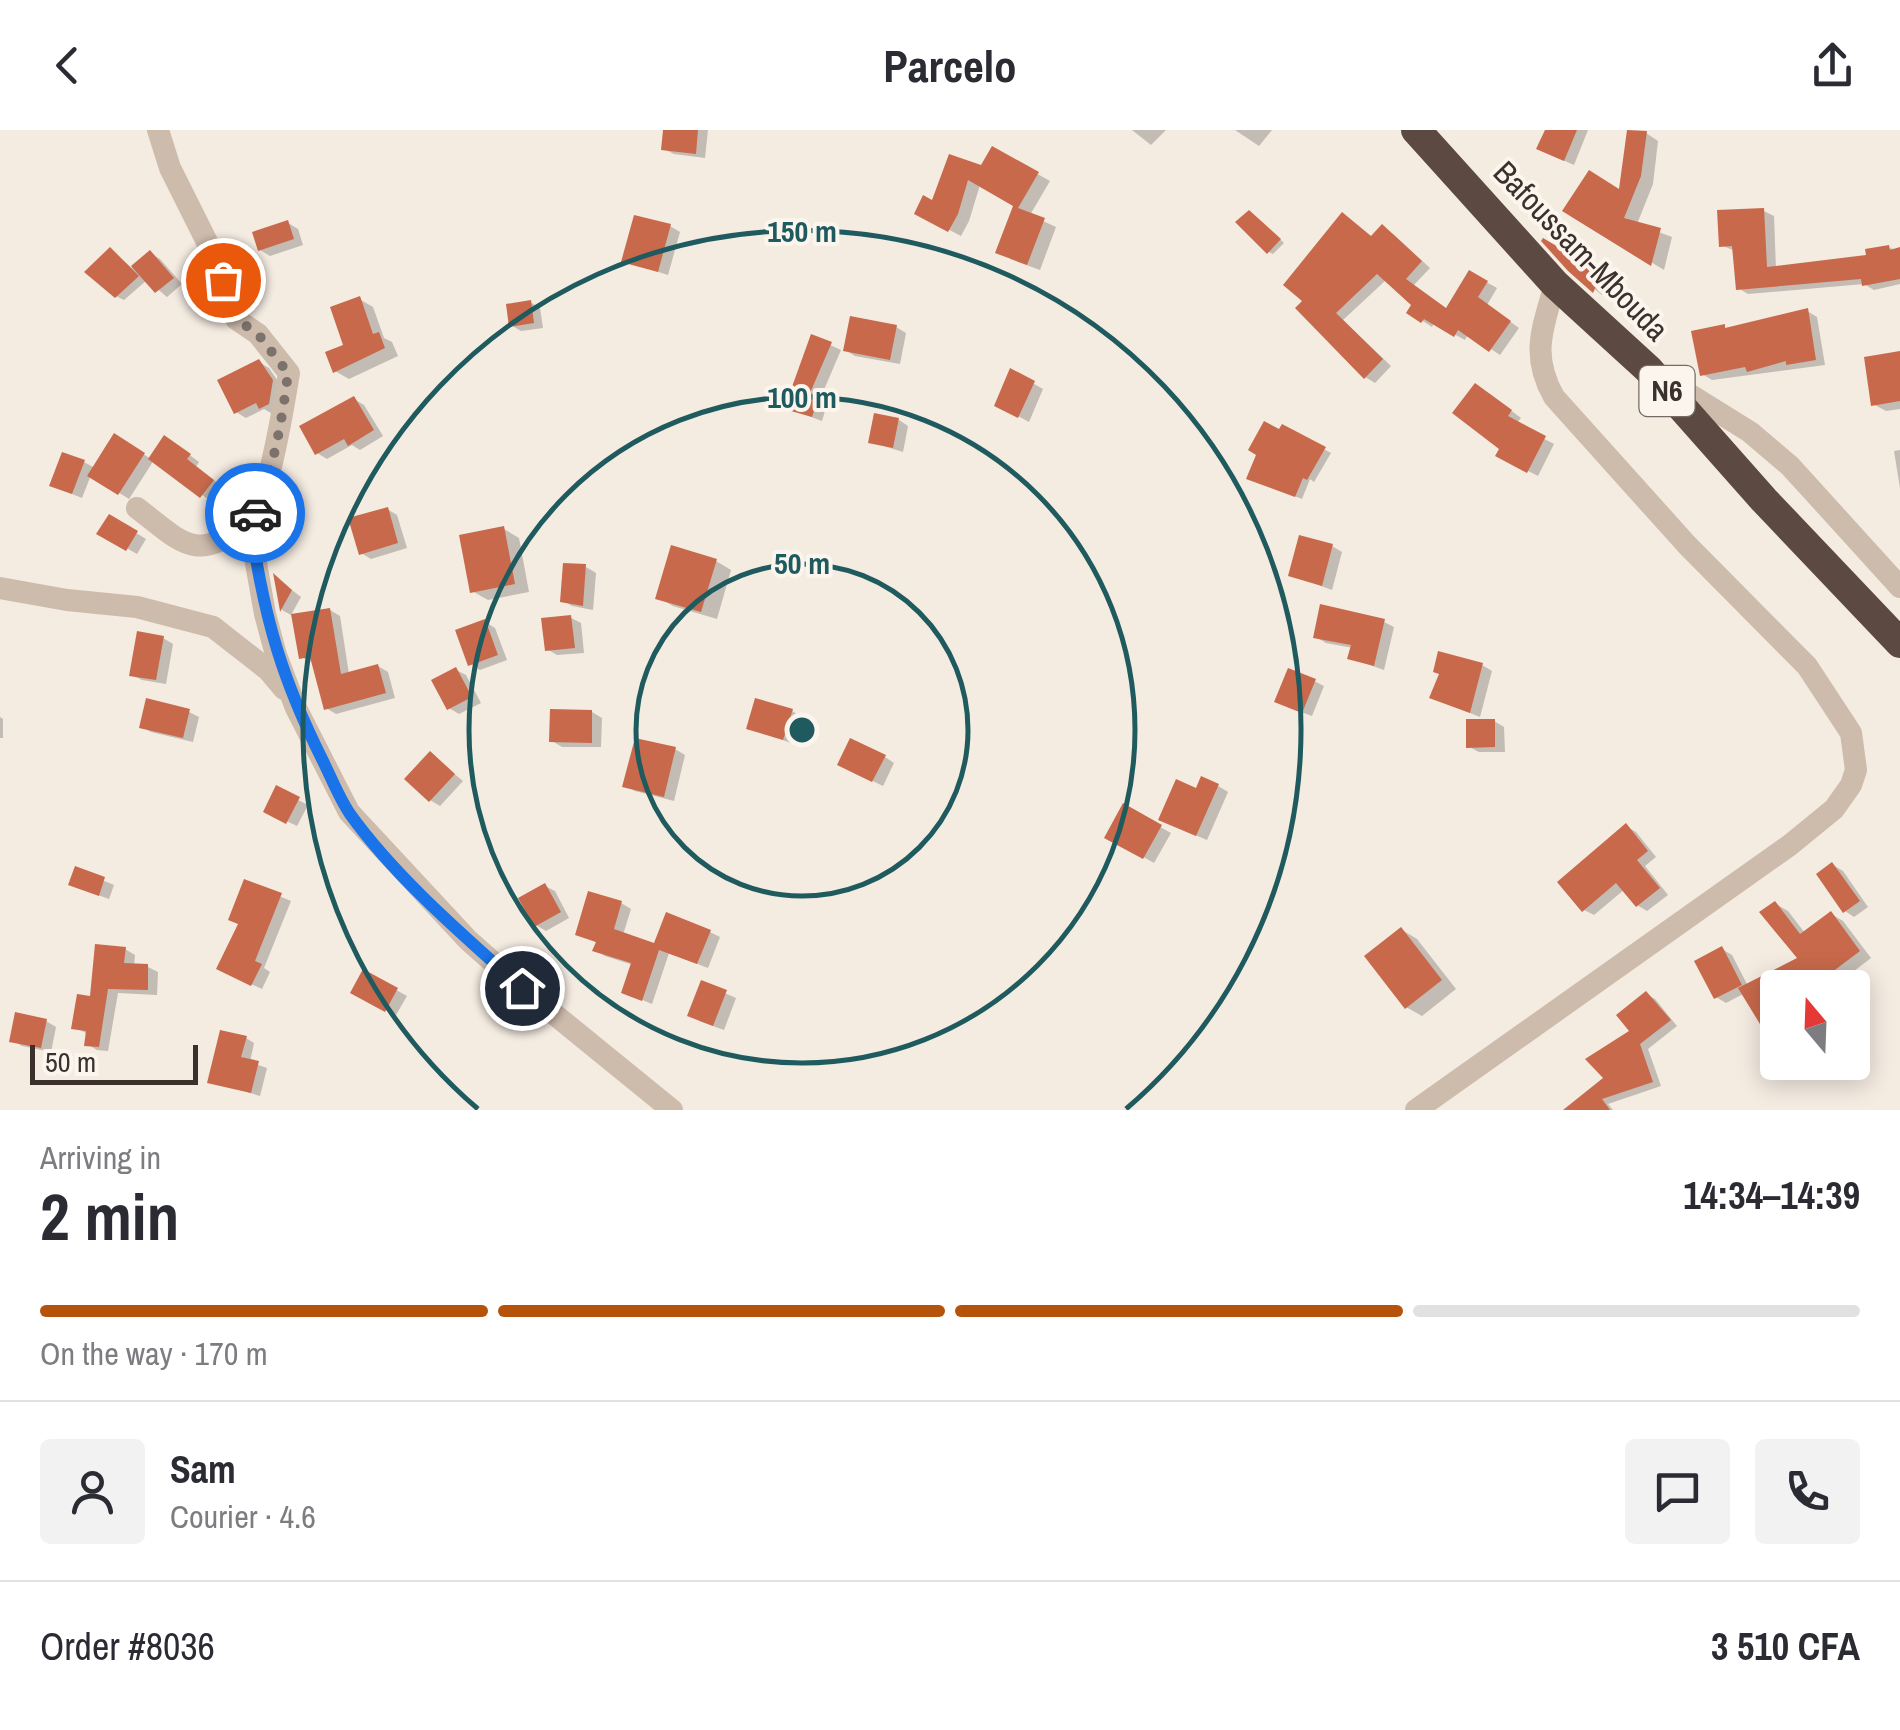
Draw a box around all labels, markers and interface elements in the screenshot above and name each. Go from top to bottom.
text: Parcelo [883,35,1017,96]
icon: back [40,38,95,93]
icon: share [1805,38,1860,93]
street label: Bafoussam-Mbouda [1484,151,1679,350]
text: 150 m [767,211,837,251]
pin [181,238,266,323]
icon: bag [196,253,251,308]
road number: N6 [1640,366,1694,416]
text: 100 m [767,377,837,417]
courier [205,463,305,563]
icon: car [228,486,283,541]
text: 50 m [774,543,830,583]
centre of rings [784,712,820,748]
pin [480,946,565,1031]
icon: home [495,961,550,1016]
north arrow [1760,970,1870,1080]
map controls [1760,970,1870,1080]
scale bar [30,1040,198,1084]
text: 50 m [45,1043,96,1081]
text: Arriving in [40,1136,161,1179]
text: 14:34–14:39 [1683,1170,1860,1221]
text: 2 min [40,1173,179,1260]
text: On the way · 170 m [40,1332,268,1375]
button: person [40,1439,145,1544]
button: chat [1625,1439,1730,1544]
button: phone [1755,1439,1860,1544]
text: Sam [170,1444,236,1495]
text: Courier · 4.6 [170,1495,316,1538]
text: Order #8036 [40,1621,215,1672]
text: 3 510 CFA [1711,1621,1860,1672]

